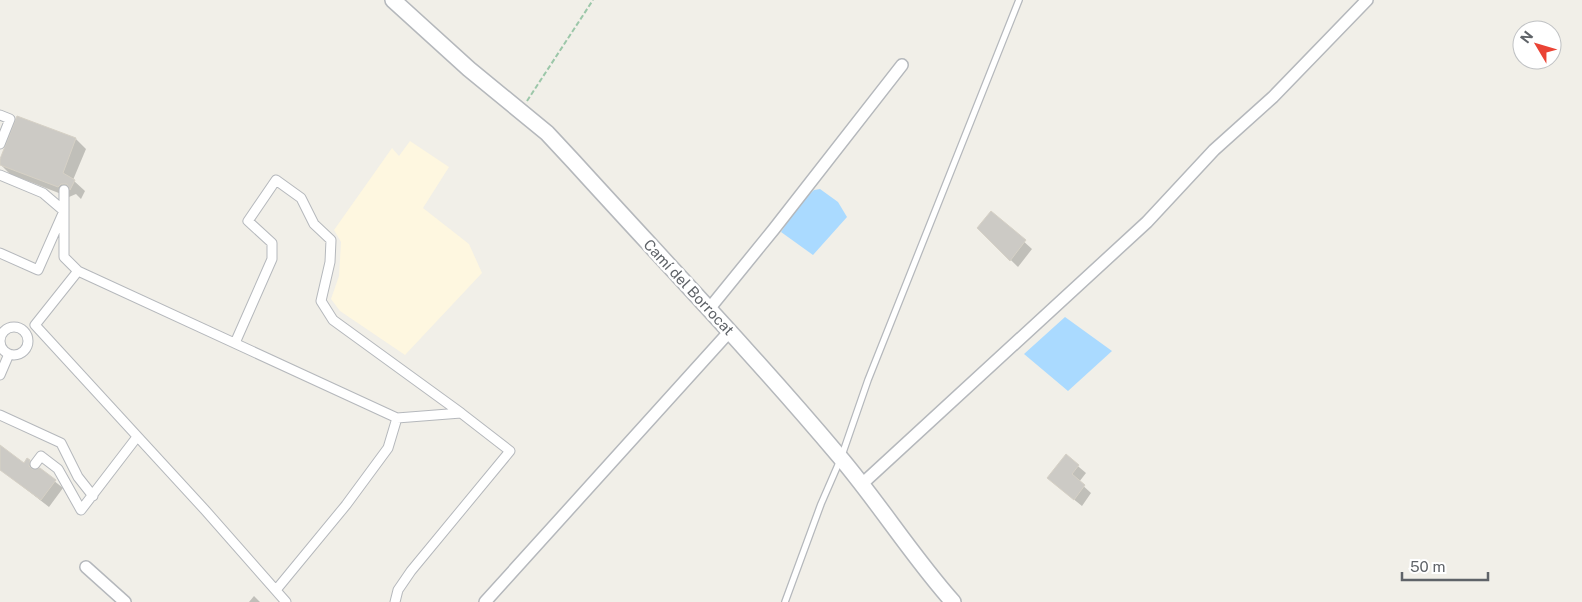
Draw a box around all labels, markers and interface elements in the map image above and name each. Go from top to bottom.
north arrow [1512,20,1562,70]
text: N [1517,28,1536,46]
street label: Camí del Borrocat [640,236,738,339]
scale bar [1402,550,1488,582]
text: 50 m [1410,558,1445,575]

